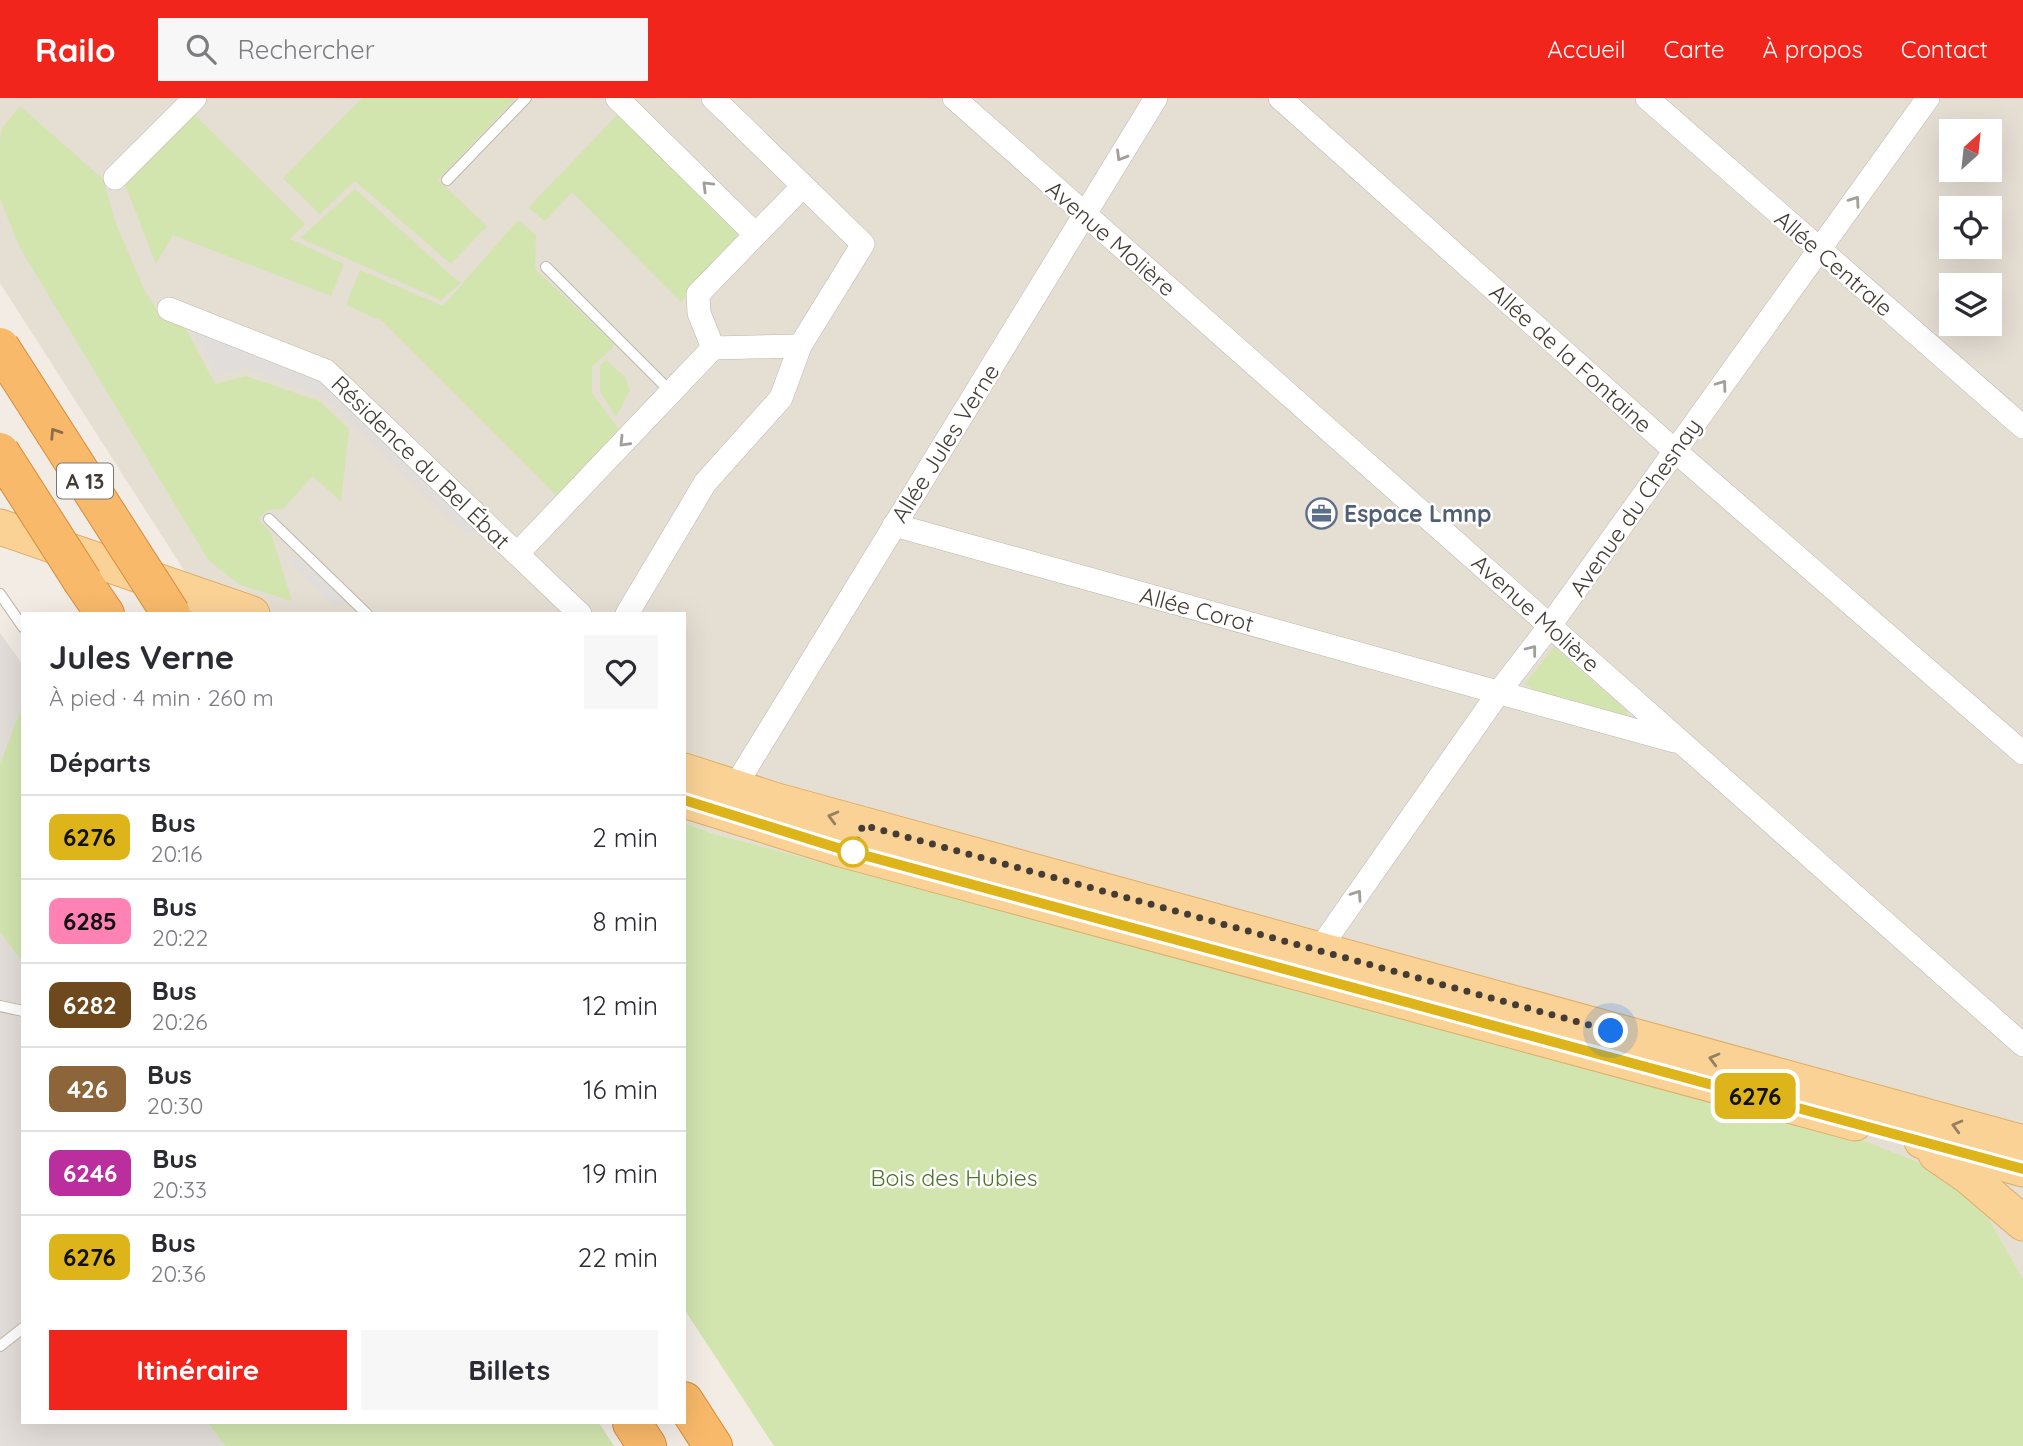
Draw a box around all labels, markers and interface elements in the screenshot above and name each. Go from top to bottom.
search box [158,18,648,81]
text: Railo [35,29,116,70]
icon: search [182,30,220,68]
text: Rechercher [238,33,375,66]
text: Accueil [1547,34,1626,64]
text: Carte [1664,34,1725,64]
text: À propos [1763,34,1863,64]
text: Contact [1901,34,1988,64]
north arrow [1939,119,2002,182]
map controls [1939,119,2002,336]
one-way arrow [1116,149,1129,162]
street label: Avenue Molière [1040,174,1182,302]
one-way arrow [702,182,715,195]
one-way arrow [1847,196,1859,209]
button: locate [1939,196,2002,259]
street label: Allée Centrale [1769,204,1899,322]
button: layers [1939,273,2002,336]
street label: Allée de la Fontaine [1484,277,1658,439]
street label: Allée Jules Verne [885,358,1005,528]
street label: Résidence du Bel Ébat [326,369,517,555]
one-way arrow [1713,380,1726,393]
street label: Avenue du Chesnay [1563,412,1707,602]
one-way arrow [50,428,63,441]
one-way arrow [620,433,633,446]
road number: A 13 [57,464,113,498]
office icon: Espace Lmnp [1304,496,1338,530]
place label: Espace Lmnp [1344,499,1491,528]
street label: Avenue Molière [1466,548,1606,678]
street label: Allée Corot [1137,580,1257,638]
button: heart [584,635,658,709]
text: Jules Verne [49,636,234,677]
one-way arrow [1523,645,1536,657]
text: À pied · 4 min · 260 m [49,683,274,712]
text: Départs [49,746,151,779]
text: Bus [151,806,195,839]
one-way arrow [827,810,839,825]
text: 2 min [592,821,658,854]
text: 6276 [63,822,116,852]
unlabelled marker [838,837,868,867]
text: 20:16 [151,839,202,868]
text: Bus [152,890,197,923]
one-way arrow [1349,890,1361,903]
text: 8 min [593,905,658,938]
text: 6285 [63,906,117,936]
text: 20:22 [152,923,208,952]
text: Bus [152,974,197,1007]
text: 12 min [583,989,658,1022]
text: 6282 [63,990,117,1020]
text: 20:26 [152,1007,208,1036]
your location [1593,1013,1628,1048]
one-way arrow [1708,1053,1720,1067]
text: Bus [147,1058,192,1091]
text: 16 min [583,1073,658,1106]
line badge: 6276 [1706,1073,1804,1119]
text: 426 [67,1074,108,1104]
text: 6276 [1729,1081,1781,1111]
text: 20:30 [147,1091,203,1120]
one-way arrow [1951,1119,1963,1134]
text: Bus [152,1142,197,1175]
text: 19 min [582,1157,658,1190]
text: 6246 [63,1158,117,1188]
park label: Bois des Hubies [870,1163,1038,1192]
text: 20:33 [152,1175,207,1204]
text: Bus [151,1226,195,1259]
text: 22 min [578,1241,658,1274]
text: 6276 [63,1242,116,1272]
text: 20:36 [151,1259,206,1288]
button: Itinéraire [49,1330,347,1410]
button: Billets [361,1330,658,1410]

